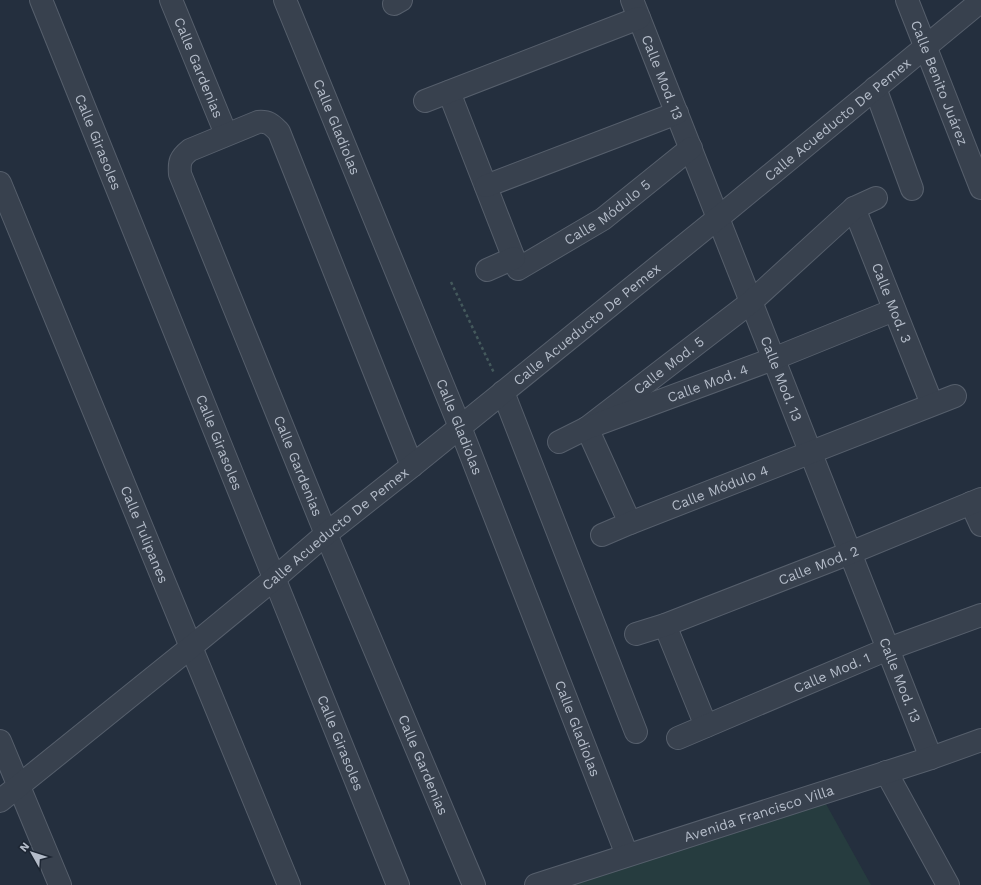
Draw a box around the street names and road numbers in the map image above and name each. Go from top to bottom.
street label: Calle Gardenias [171,15,226,120]
street label: Calle Benito Juárez [908,18,971,148]
street label: Calle Mod. 13 [639,32,686,122]
street label: Calle Acueducto De Pemex [761,54,914,184]
street label: Calle Gladiolas [310,77,364,177]
street label: Calle Girasoles [72,92,125,192]
street label: Calle Módulo 5 [561,176,654,248]
street label: Calle Acueducto De Pemex [510,260,663,389]
street label: Calle Mod. 3 [869,260,915,345]
street label: Calle Mod. 5 [630,333,707,397]
street label: Calle Mod. 13 [757,334,805,423]
street label: Calle Mod. 4 [665,361,750,406]
street label: Calle Gladiolas [433,376,486,477]
street label: Calle Girasoles [193,392,246,493]
street label: Calle Gardenias [271,413,326,518]
street label: Calle Módulo 4 [669,462,771,514]
street label: Calle Acueducto De Pemex [259,464,412,593]
street label: Calle Tulipanes [118,483,172,585]
street label: Calle Mod. 2 [776,542,861,588]
street label: Calle Mod. 13 [876,635,924,725]
street label: Calle Mod. 1 [791,650,873,696]
street label: Calle Gladiolas [552,678,604,779]
street label: Calle Girasoles [314,693,367,793]
street label: Calle Gardenias [395,712,451,817]
street label: Avenida Francisco Villa [682,782,836,845]

